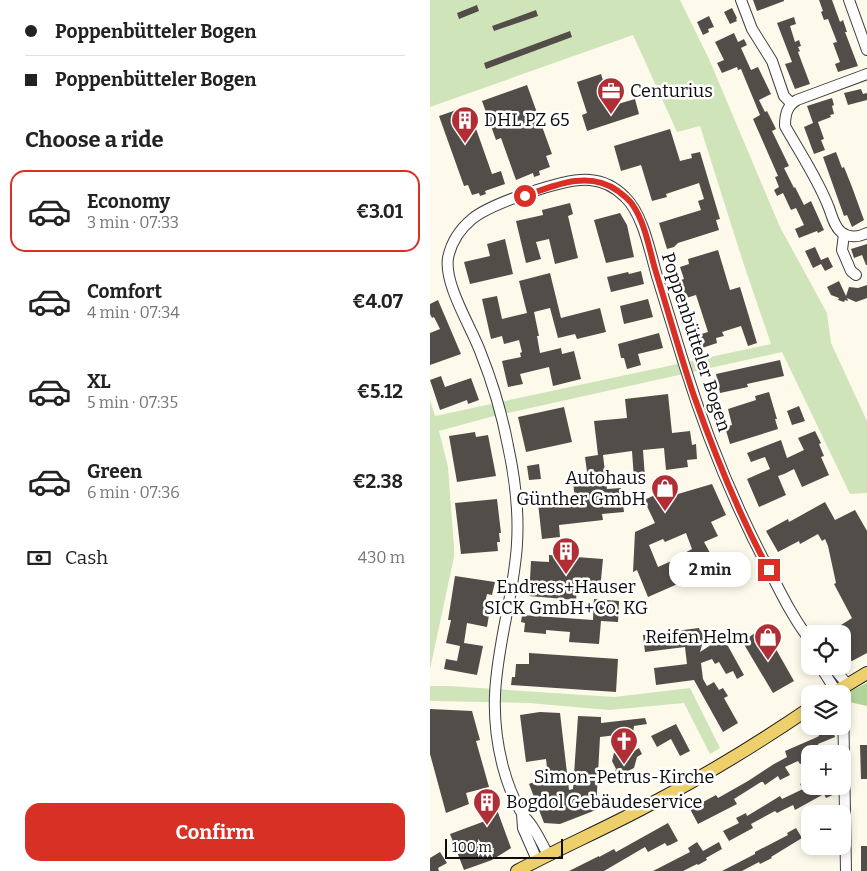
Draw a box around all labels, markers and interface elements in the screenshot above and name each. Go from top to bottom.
text: Poppenbütteler Bogen [55,20,257,43]
text: Poppenbütteler Bogen [55,68,257,91]
office icon: Centurius [596,76,626,115]
place label: Centurius [630,80,713,102]
building icon: DHL PZ 65 [450,105,480,144]
place label: DHL PZ 65 [484,109,570,131]
text: Choose a ride [25,126,164,153]
route start [514,185,536,207]
icon: car [27,189,72,234]
text: Economy [87,190,170,213]
text: €3.01 [356,200,403,223]
text: 3 min · 07:33 [87,213,179,232]
street label: Poppenbütteler Bogen [657,250,736,435]
icon: car [27,279,72,324]
text: Comfort [87,280,162,303]
text: €4.07 [352,290,403,313]
text: 4 min · 07:34 [87,303,180,322]
icon: car [27,369,72,414]
text: XL [87,370,111,393]
text: €5.12 [357,380,403,403]
text: 5 min · 07:35 [87,393,178,412]
icon: car [27,459,72,504]
text: Green [87,460,142,483]
place label: Autohaus Günther GmbH [516,467,646,510]
text: €2.38 [352,470,403,493]
shop icon: Autohaus Günther GmbH [650,473,680,512]
text: 6 min · 07:36 [87,483,180,502]
building icon: Endress+Hauser SICK GmbH+Co. KG [551,536,581,575]
icon: cash [25,544,53,572]
text: Cash [65,546,108,569]
text: 430 m [358,548,405,567]
callout: 2 min [669,552,752,588]
route end [758,559,780,581]
text: 2 min [689,560,731,579]
place label: Endress+Hauser SICK GmbH+Co. KG [484,576,648,619]
shop icon: Reifen Helm [753,622,783,661]
map controls [801,625,851,855]
button: locate [801,625,851,675]
place label: Reifen Helm [645,626,749,648]
button: layers [801,685,851,735]
church icon: Simon-Petrus-Kirche [609,726,639,765]
button: + [801,745,851,795]
place label: Simon-Petrus-Kirche [534,766,714,788]
building icon: Bogdol Gebäudeservice [472,787,502,826]
place label: Bogdol Gebäudeservice [506,791,702,813]
button: Confirm [25,803,405,861]
button: − [801,805,851,855]
scale bar [445,836,562,859]
text: 100 m [452,839,492,856]

